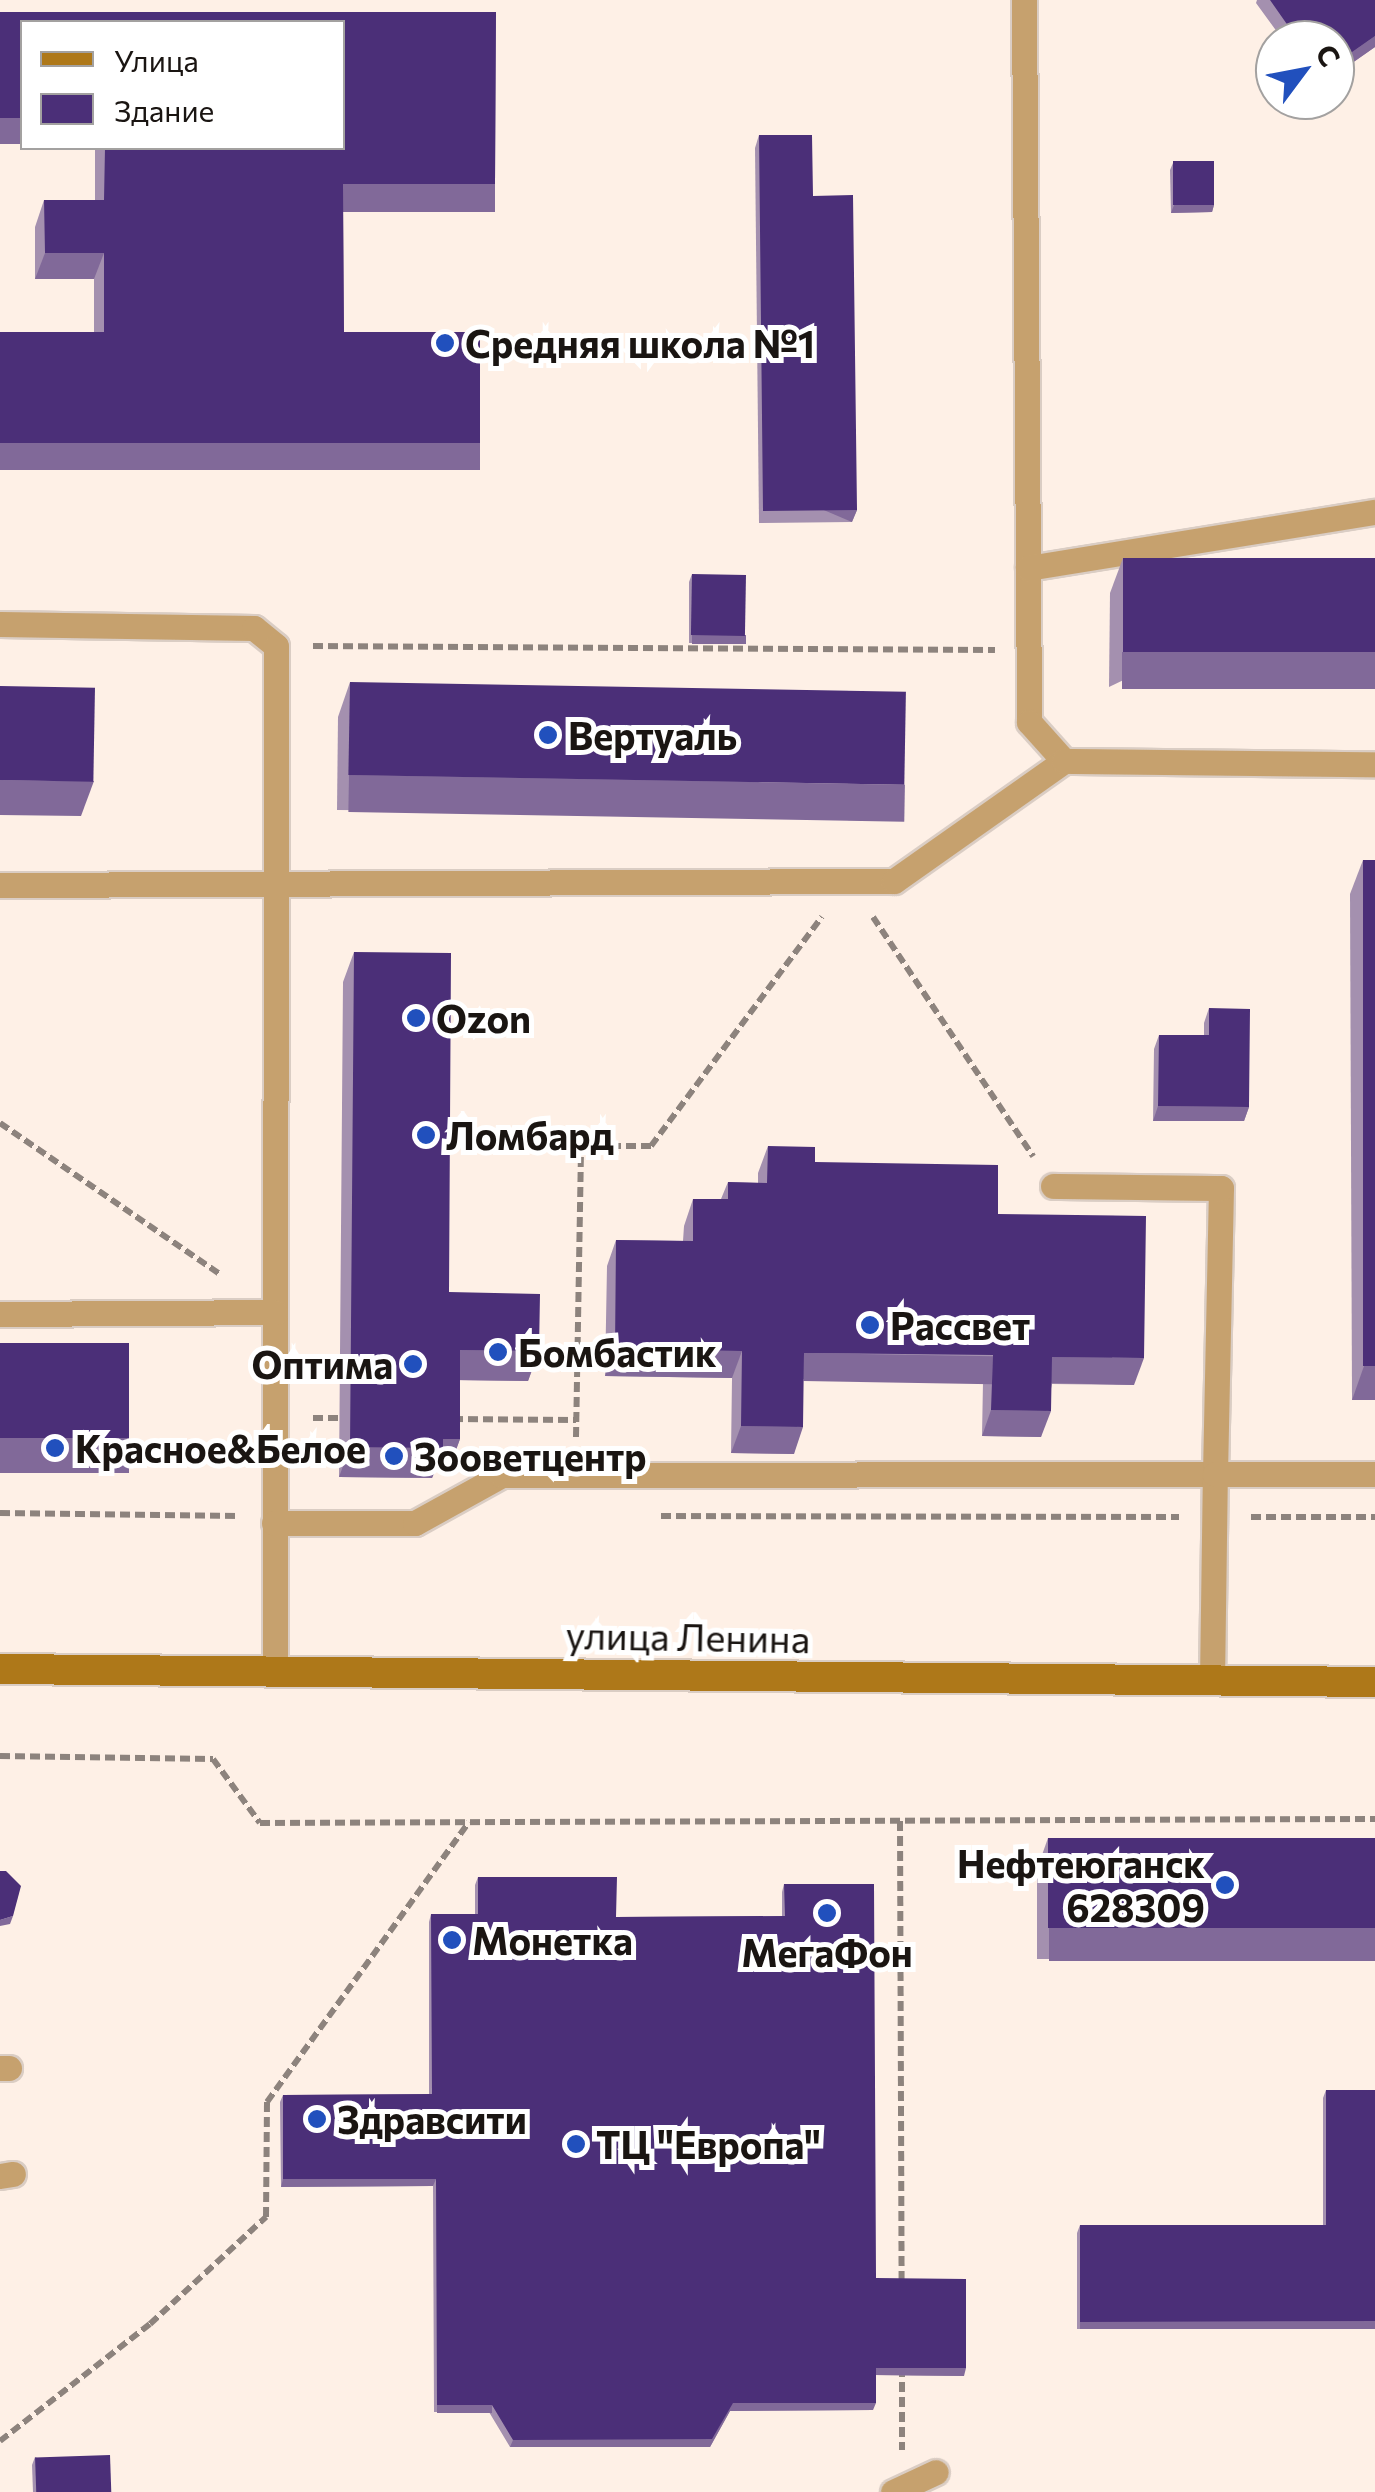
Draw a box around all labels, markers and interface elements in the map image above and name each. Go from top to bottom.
legend [20,20,345,150]
north arrow [1255,20,1355,120]
text: С [1309,38,1348,72]
text: Улица [114,41,199,78]
text: Здание [114,91,214,128]
place label: Средняя школа №1 [465,320,815,366]
marker: Средняя школа №1 [434,332,456,354]
place label: Вертуаль [568,712,737,758]
marker: Вертуаль [537,724,559,746]
place label: Ozon [436,995,531,1041]
marker: Ozon [405,1007,427,1029]
place label: Ломбард [446,1112,614,1158]
marker: Ломбард [415,1124,437,1146]
place label: Рассвет [890,1302,1030,1348]
marker: Рассвет [859,1314,881,1336]
place label: Бомбастик [518,1329,717,1375]
place label: Оптима [252,1341,393,1387]
marker: Бомбастик [487,1341,509,1363]
marker: Оптима [402,1353,424,1375]
place label: Красное&Белое [75,1425,366,1471]
place label: Зооветцентр [414,1433,647,1479]
marker: Красное&Белое [44,1437,66,1459]
marker: Зооветцентр [383,1445,405,1467]
street label: улица Ленина [565,1611,811,1661]
place label: Нефтеюганск 628309 [957,1840,1205,1930]
marker: Нефтеюганск 628309 [1214,1874,1236,1896]
marker: МегаФон [816,1902,838,1924]
place label: Монетка [472,1917,633,1963]
marker: Монетка [441,1929,463,1951]
place label: МегаФон [741,1929,913,1975]
place label: Здравсити [337,2096,527,2142]
marker: Здравсити [306,2108,328,2130]
place label: ТЦ "Европа" [596,2121,821,2167]
marker: ТЦ "Европа" [565,2133,587,2155]

